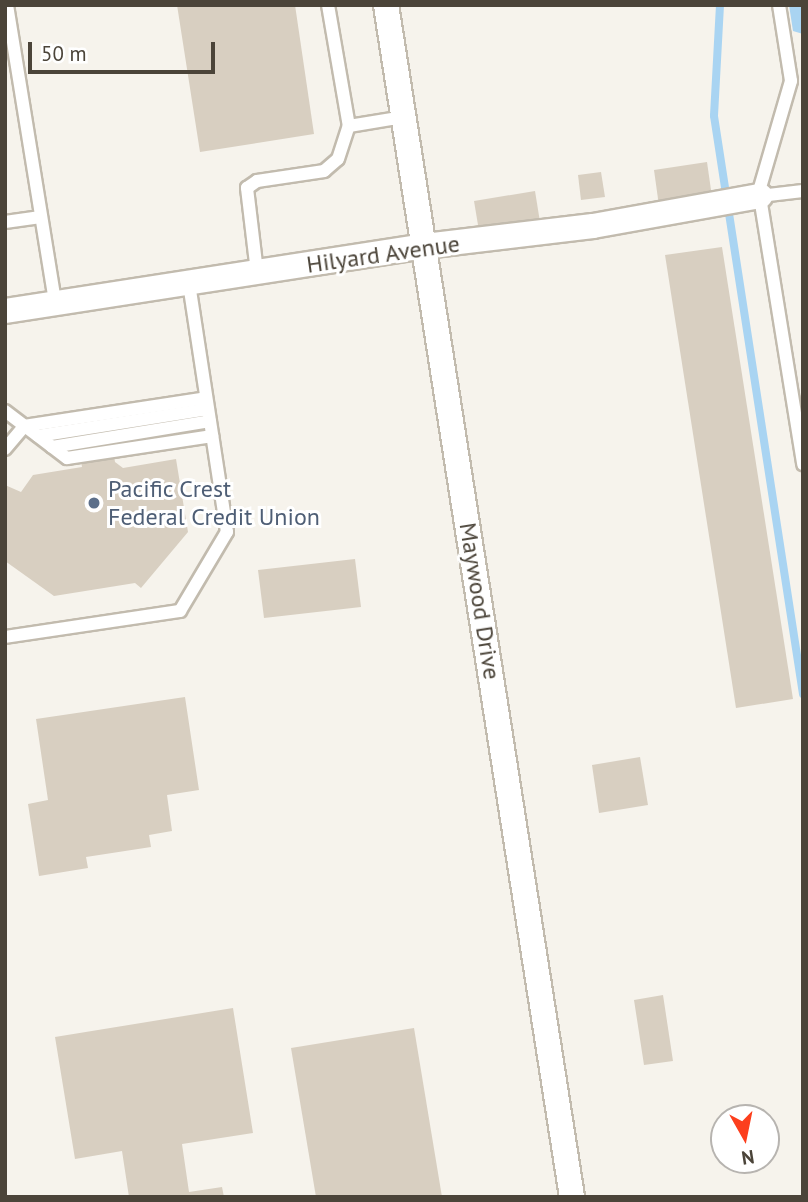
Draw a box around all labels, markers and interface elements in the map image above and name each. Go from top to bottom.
scale bar [32,28,219,72]
text: 50 m [41,40,87,67]
street label: Hilyard Avenue [304,229,462,279]
place label: Pacific Crest Federal Credit Union [108,475,320,531]
marker: Pacific Crest Federal Credit Union [86,495,102,511]
street label: Maywood Drive [453,521,507,681]
north arrow [710,1104,780,1174]
text: N [740,1145,756,1171]

